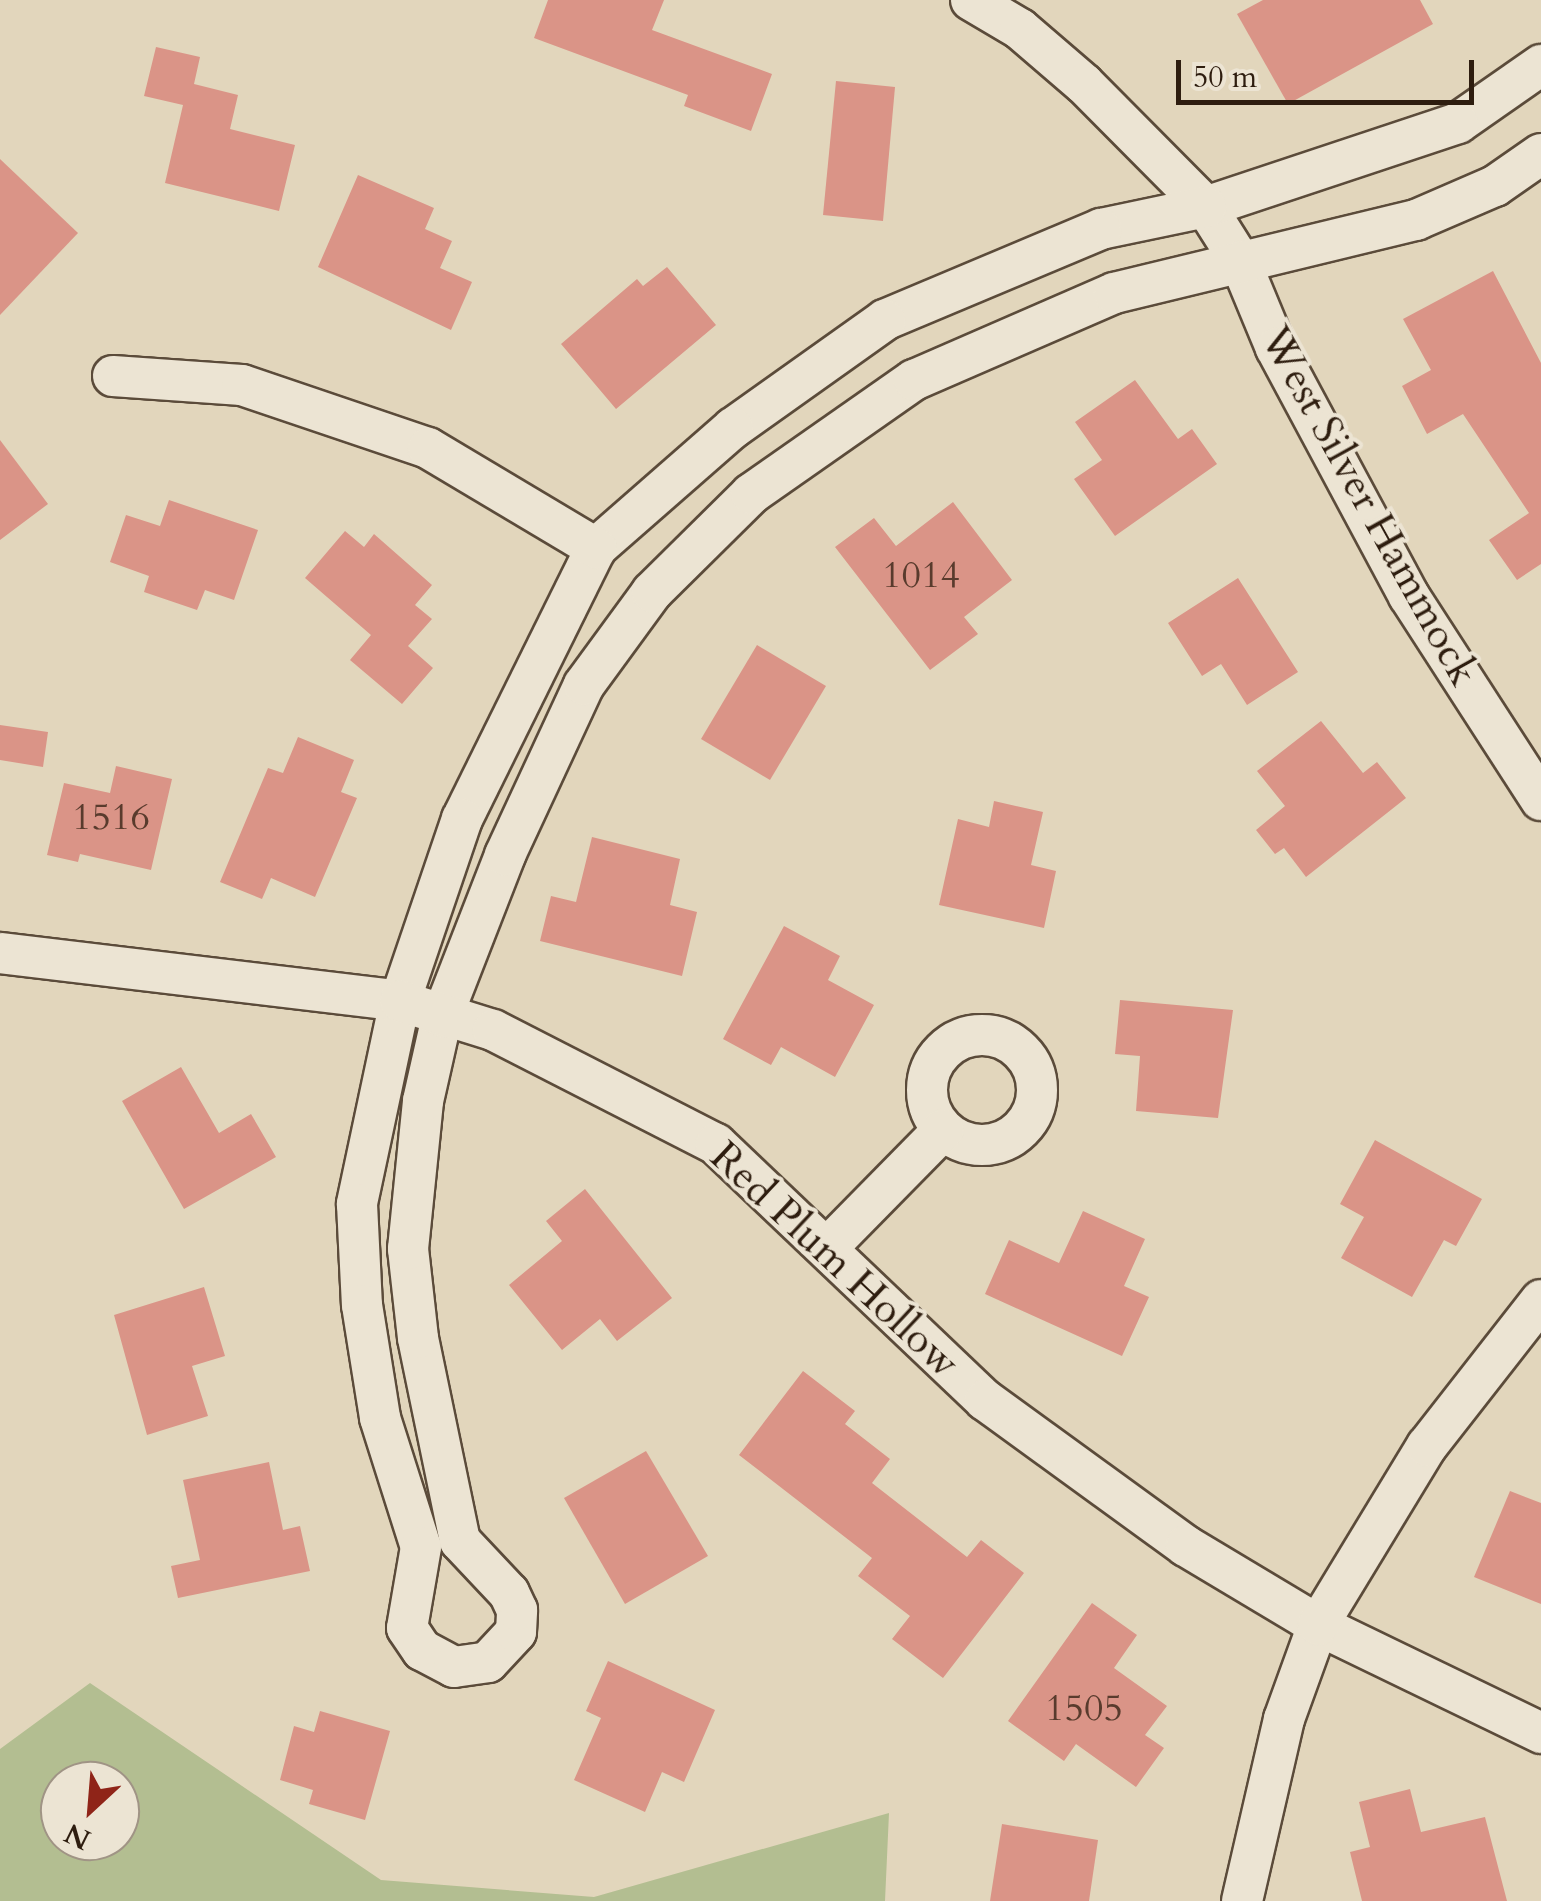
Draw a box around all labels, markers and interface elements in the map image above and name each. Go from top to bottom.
scale bar [1181,40,1478,102]
text: 50 m [1193,57,1257,98]
street label: West Silver Hammock [1249,317,1489,695]
house number: 1014 [882,553,960,599]
house number: 1516 [72,795,150,841]
street label: Red Plum Hollow [700,1132,970,1388]
house number: 1505 [1045,1686,1123,1732]
north arrow [40,1761,140,1861]
text: N [58,1814,97,1859]

